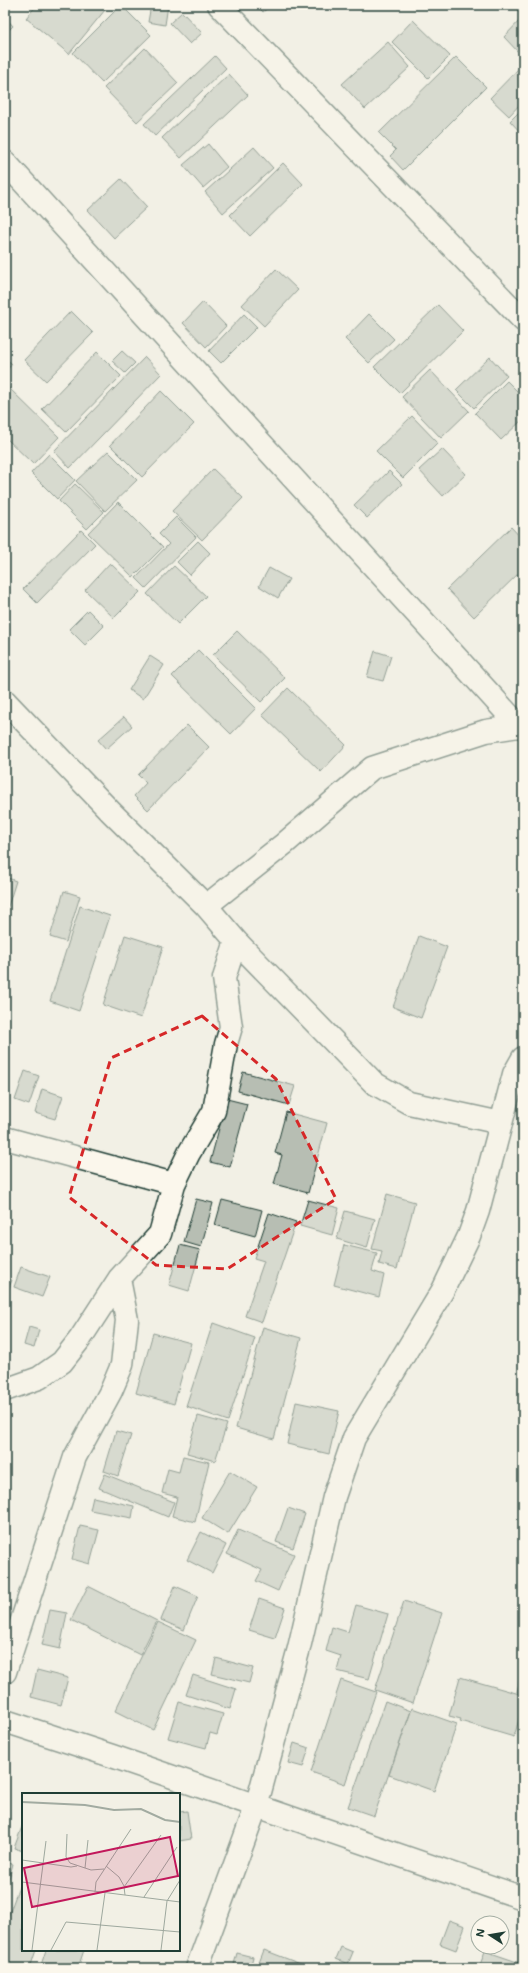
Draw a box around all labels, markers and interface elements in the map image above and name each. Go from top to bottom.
inset map [22,1793,180,1951]
north arrow [470,1915,510,1955]
text: N [472,1927,488,1938]

